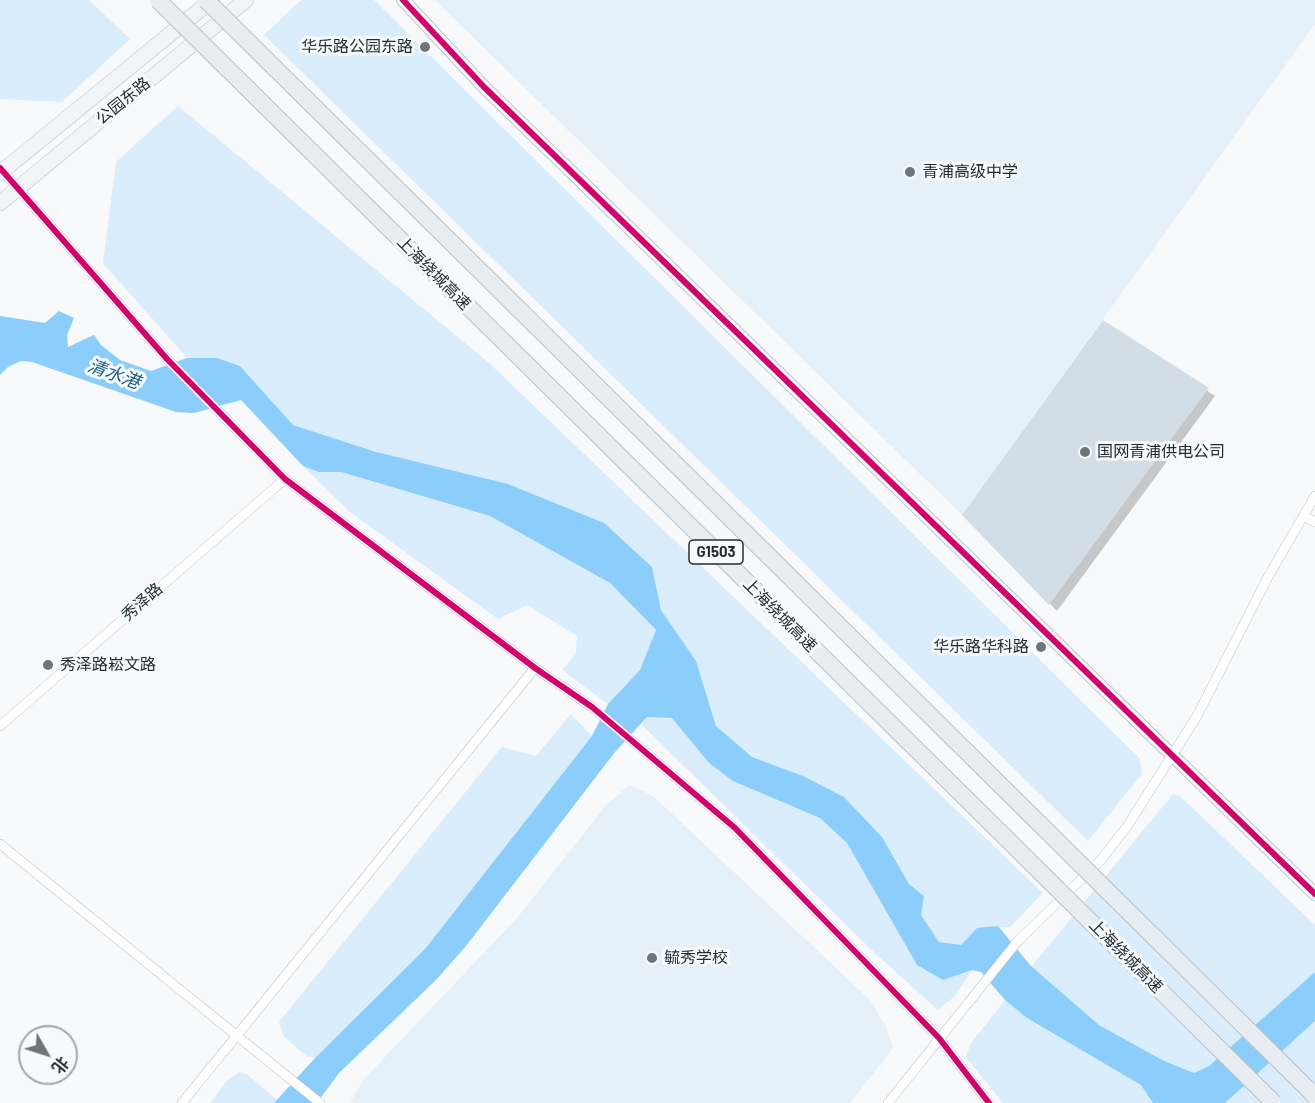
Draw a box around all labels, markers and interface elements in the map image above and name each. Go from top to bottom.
place label: 华乐路公园东路 [301,37,413,57]
marker: 华乐路公园东路 [418,40,432,54]
street label: 公园东路 [92,73,154,129]
place label: 青浦高级中学 [922,162,1018,182]
marker: 青浦高级中学 [903,165,917,179]
street label: 上海绕城高速 [393,232,475,314]
water label: 清水港 [85,355,143,393]
place label: 国网青浦供电公司 [1097,442,1225,462]
marker: 国网青浦供电公司 [1078,445,1092,459]
road number: G1503 [689,540,743,564]
street label: 上海绕城高速 [739,574,821,656]
street label: 秀泽路 [118,579,166,625]
place label: 华乐路华科路 [933,637,1029,657]
marker: 华乐路华科路 [1034,640,1048,654]
place label: 秀泽路崧文路 [60,655,156,675]
marker: 秀泽路崧文路 [41,658,55,672]
street label: 上海绕城高速 [1085,915,1167,997]
place label: 毓秀学校 [664,948,728,968]
marker: 毓秀学校 [645,951,659,965]
north arrow [18,1025,78,1085]
text: 北 [48,1053,73,1078]

